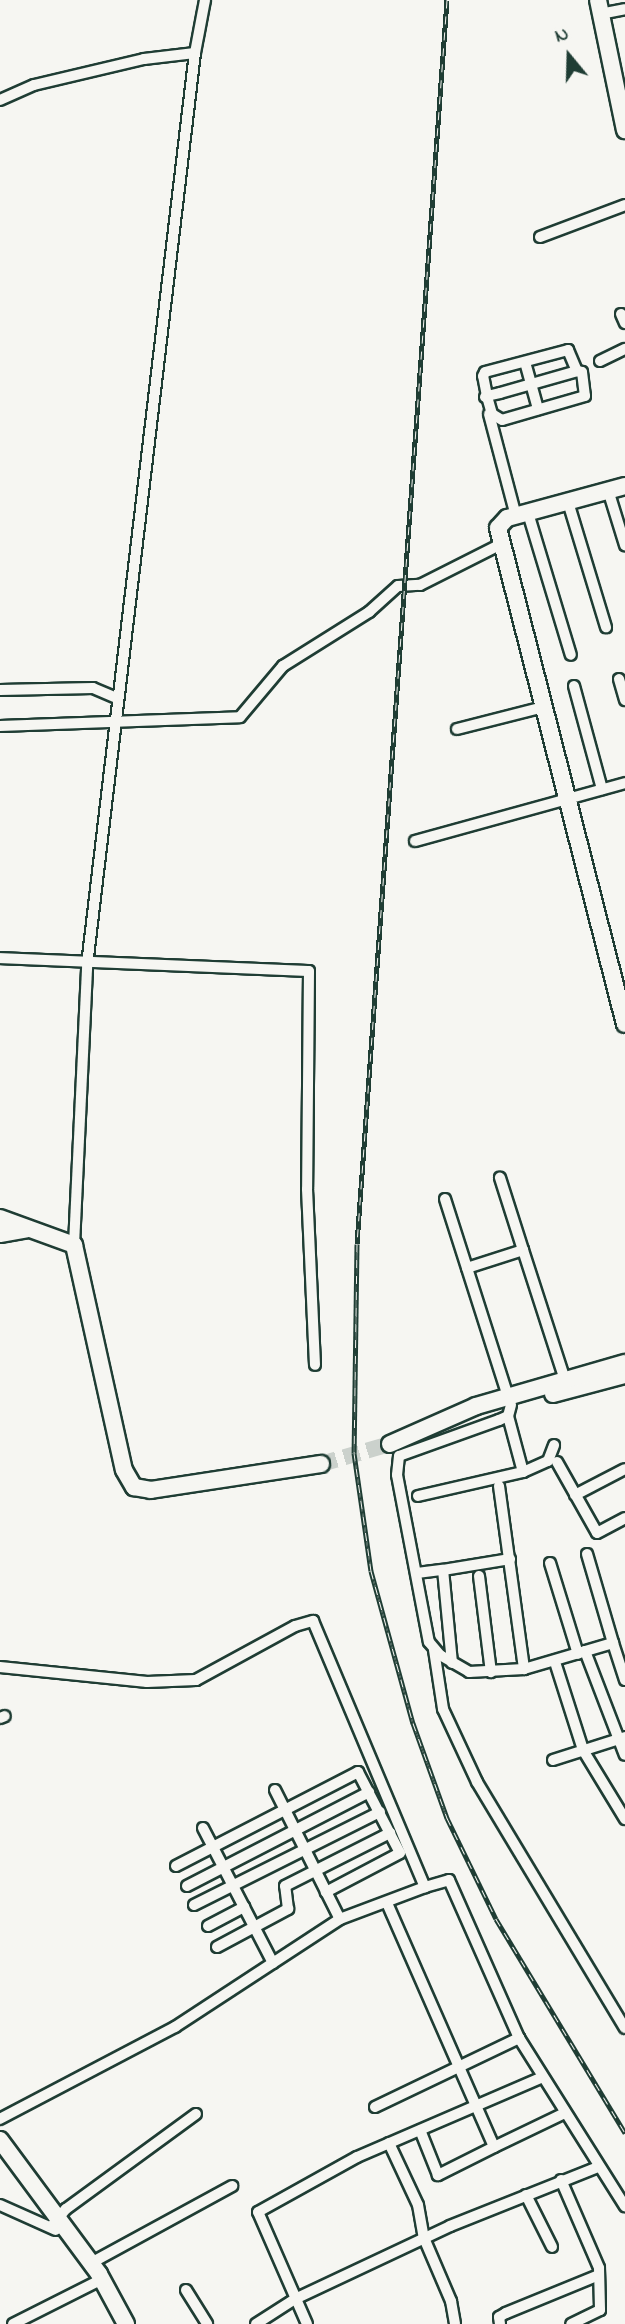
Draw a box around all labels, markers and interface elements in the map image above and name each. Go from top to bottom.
north arrow [534,21,604,91]
text: N [552,21,572,51]

